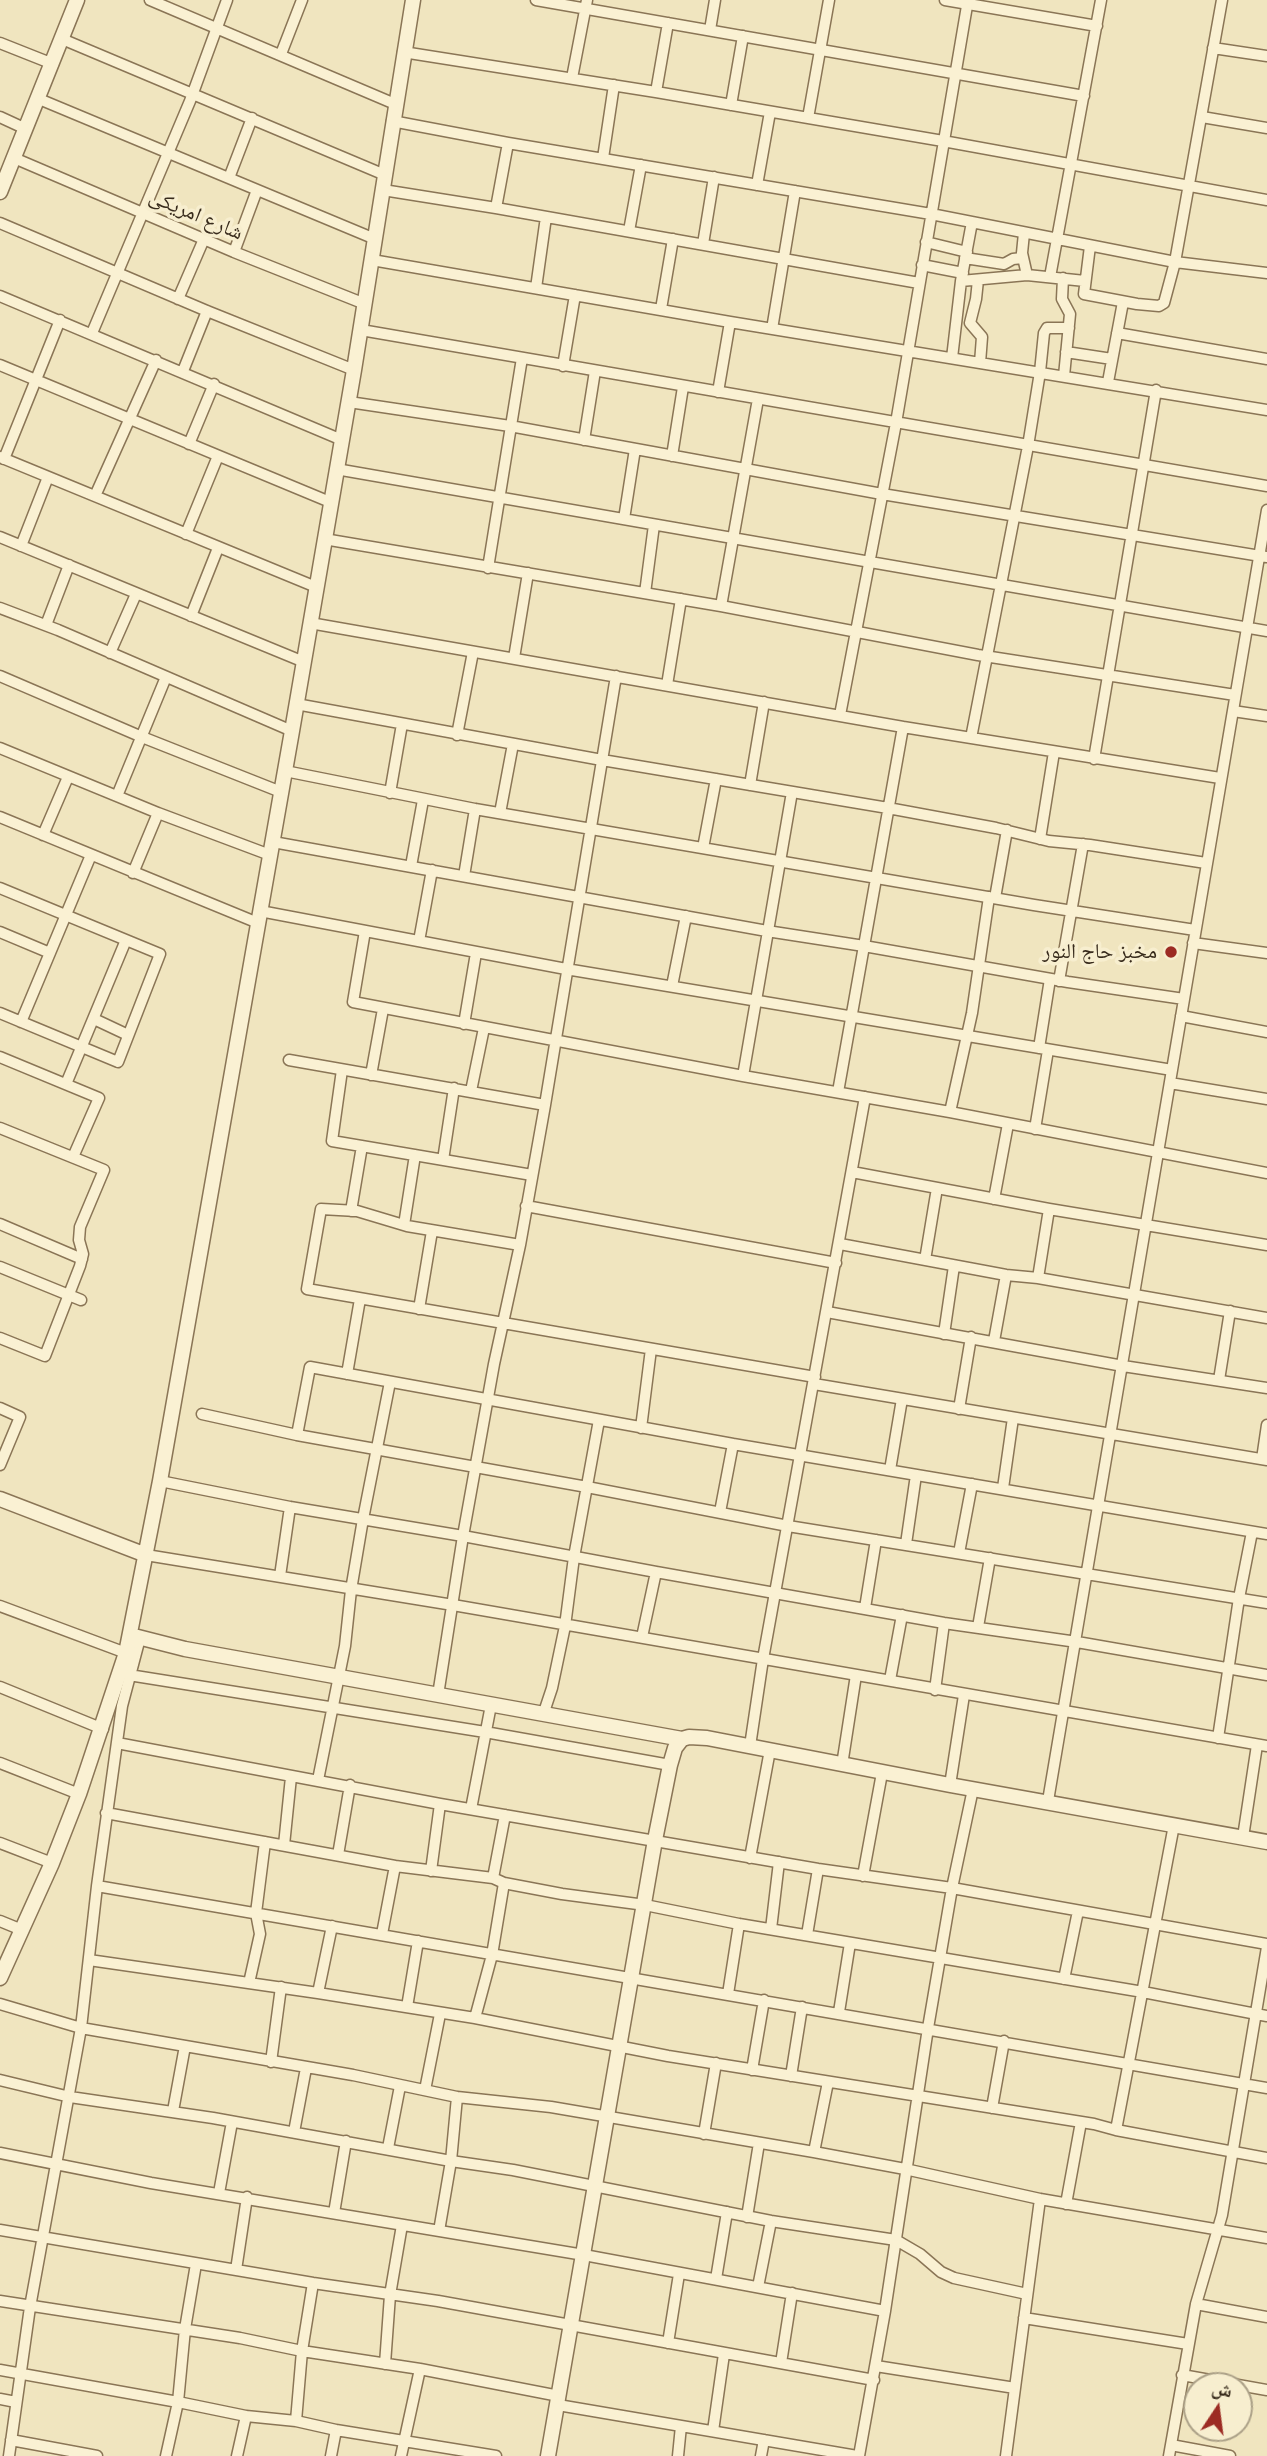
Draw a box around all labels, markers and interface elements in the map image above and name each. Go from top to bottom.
street label: شارع امريكى [145,184,247,246]
place label: مخبز حاج النور [1042,939,1157,965]
marker: مخبز حاج النور [1163,944,1179,960]
north arrow [1183,2372,1253,2442]
text: ش [1210,2374,1235,2403]

